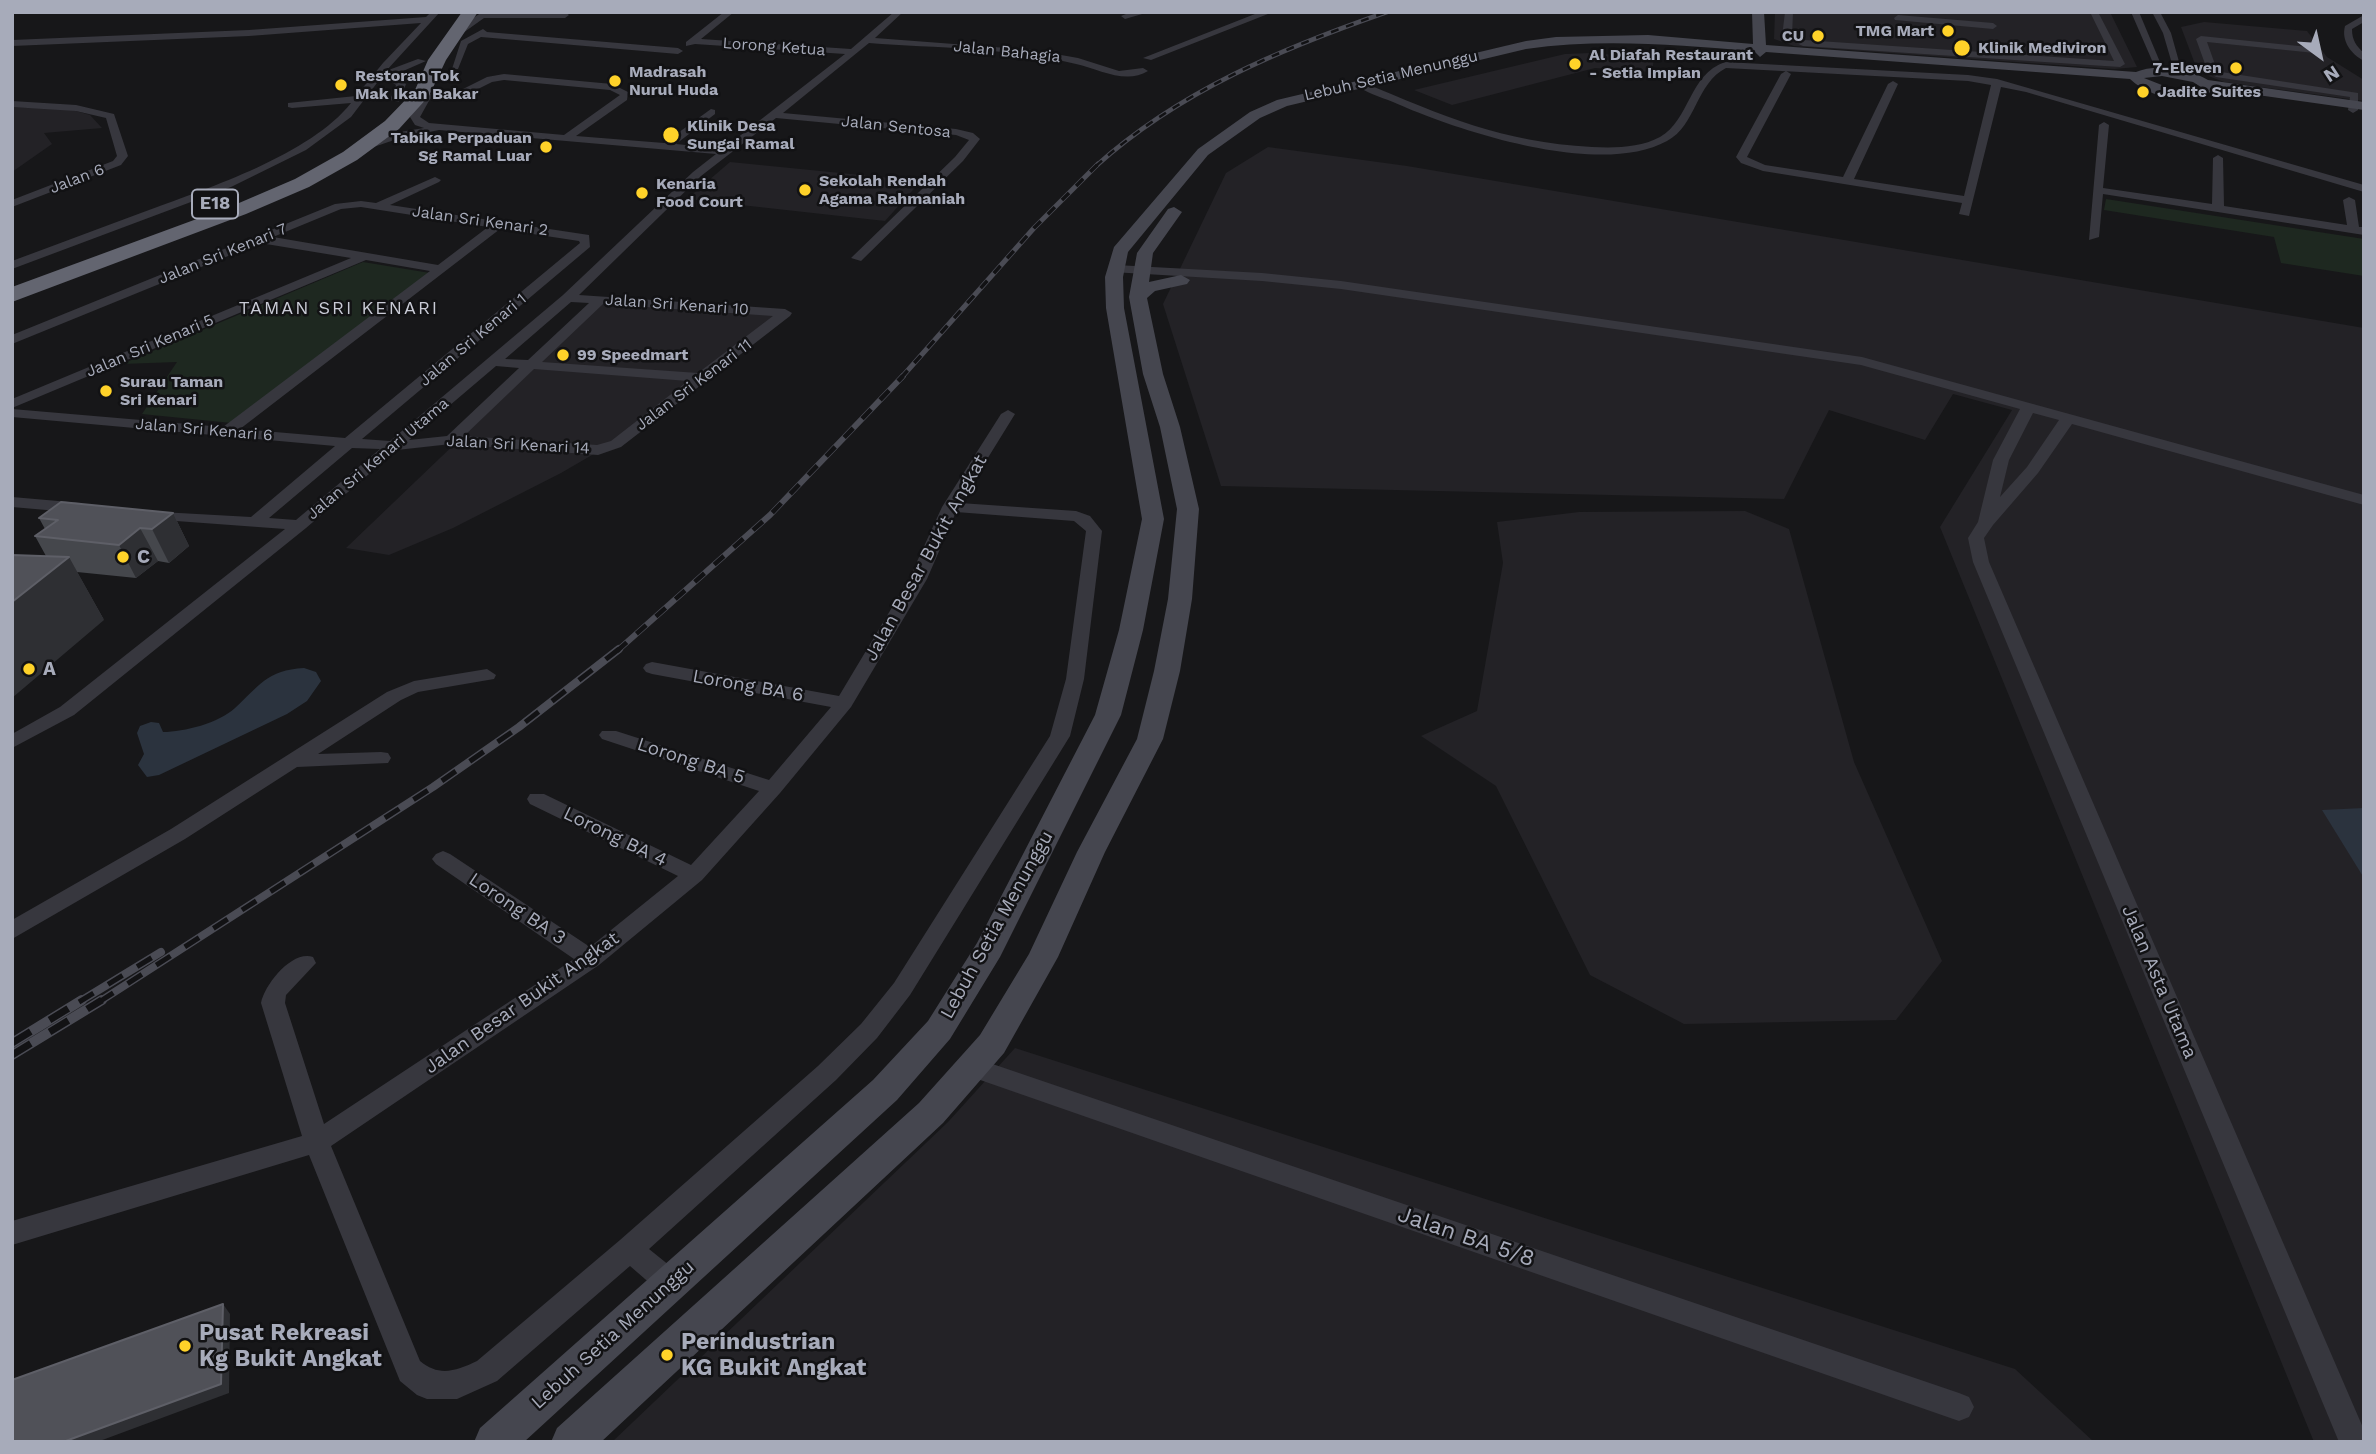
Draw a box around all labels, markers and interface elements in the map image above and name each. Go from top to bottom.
place label: TMG Mart [1855,21,1934,41]
north arrow [2285,21,2355,91]
marker: TMG Mart [1940,23,1956,39]
place label: CU [1782,26,1804,46]
marker: CU [1810,28,1826,44]
street label: Lorong Ketua [722,34,826,60]
street label: Jalan Bahagia [953,37,1061,67]
marker: Klinik Mediviron [1952,38,1972,58]
place label: Klinik Mediviron [1978,38,2106,58]
place label: Al Diafah Restaurant - Setia Impian [1589,45,1753,83]
street label: Lebuh Setia Menunggu [1302,47,1480,105]
marker: Al Diafah Restaurant - Setia Impian [1567,56,1583,72]
place label: 7-Eleven [2152,58,2222,78]
marker: 7-Eleven [2228,60,2244,76]
text: N [2320,61,2344,88]
place label: Madrasah Nurul Huda [629,62,718,100]
place label: Restoran Tok Mak Ikan Bakar [355,66,478,104]
marker: Madrasah Nurul Huda [607,73,623,89]
marker: Restoran Tok Mak Ikan Bakar [333,77,349,93]
place label: Jadite Suites [2157,82,2261,102]
marker: Jadite Suites [2135,84,2151,100]
street label: Jalan Sentosa [840,112,952,142]
place label: Klinik Desa Sungai Ramal [687,116,794,154]
marker: Klinik Desa Sungai Ramal [661,125,681,145]
place label: Tabika Perpaduan Sg Ramal Luar [390,128,532,166]
marker: Tabika Perpaduan Sg Ramal Luar [538,139,554,155]
street label: Jalan 6 [47,160,107,198]
place label: Sekolah Rendah Agama Rahmaniah [819,171,965,209]
place label: Kenaria Food Court [656,174,743,212]
marker: Sekolah Rendah Agama Rahmaniah [797,182,813,198]
marker: Kenaria Food Court [634,185,650,201]
road number: E18 [192,190,238,218]
street label: Jalan Sri Kenari 2 [411,202,549,240]
street label: Jalan Sri Kenari 7 [156,219,290,289]
street label: Jalan Sri Kenari 1 [415,290,531,390]
street label: Jalan Sri Kenari 10 [605,290,749,320]
district label: TAMAN SRI KENARI [241,298,437,320]
street label: Jalan Sri Kenari 5 [83,310,217,382]
street label: Jalan Sri Kenari 11 [632,335,756,435]
place label: 99 Speedmart [577,345,688,365]
marker: 99 Speedmart [555,347,571,363]
place label: Surau Taman Sri Kenari [120,372,223,410]
marker: Surau Taman Sri Kenari [98,383,114,399]
street label: Jalan Sri Kenari Utama [303,394,453,524]
street label: Jalan Sri Kenari 6 [135,414,273,446]
street label: Jalan Sri Kenari 14 [446,432,590,458]
street label: Jalan Besar Bukit Angkat [860,451,992,665]
place label: C [137,546,150,568]
marker: C [115,549,131,565]
place label: A [43,658,56,680]
marker: A [21,661,37,677]
street label: Lorong BA 6 [691,665,805,707]
street label: Lorong BA 5 [634,733,748,789]
street label: Lorong BA 4 [559,802,671,872]
street label: Lebuh Setia Menunggu [936,827,1058,1023]
street label: Lorong BA 3 [464,868,570,950]
street label: Jalan Asta Utama [2116,902,2202,1062]
street label: Jalan Besar Bukit Angkat [420,927,624,1079]
street label: Jalan BA 5/8 [1394,1201,1538,1273]
street label: Lebuh Setia Menunggu [527,1256,699,1414]
place label: Pusat Rekreasi Kg Bukit Angkat [199,1319,382,1373]
place label: Perindustrian KG Bukit Angkat [681,1328,866,1382]
marker: Pusat Rekreasi Kg Bukit Angkat [177,1338,193,1354]
marker: Perindustrian KG Bukit Angkat [659,1347,675,1363]

